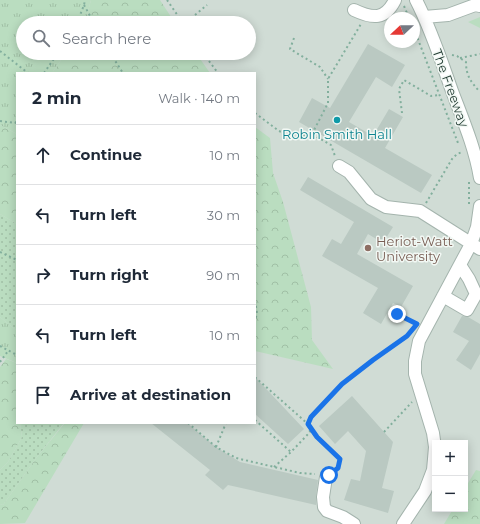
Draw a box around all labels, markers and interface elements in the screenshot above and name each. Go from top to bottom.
north arrow [384,12,420,48]
search box [16,16,256,60]
icon: search [30,27,52,49]
text: Search here [62,29,151,48]
street label: The Freeway [429,47,473,130]
text: 2 min [32,88,82,108]
text: Walk · 140 m [158,90,240,106]
marker: Robin Smith Hall [332,115,342,125]
place label: Robin Smith Hall [282,126,392,142]
icon: ahead [32,144,54,166]
text: Continue [70,145,142,164]
text: 10 m [210,147,240,163]
icon: left [32,204,54,226]
text: Turn left [70,205,137,224]
text: 30 m [207,207,240,223]
place label: Heriot-Watt University [376,233,453,264]
marker: Heriot-Watt University [363,243,373,253]
icon: right [32,264,54,286]
text: Turn right [70,265,149,284]
text: 90 m [206,267,240,283]
route end [388,305,406,323]
icon: left [32,324,54,346]
text: Turn left [70,325,137,344]
text: 10 m [210,327,240,343]
icon: arrive [32,384,54,406]
text: Arrive at destination [70,385,231,404]
map controls [432,440,468,512]
button: + [432,440,468,476]
route start [320,466,338,484]
button: − [432,476,468,512]

